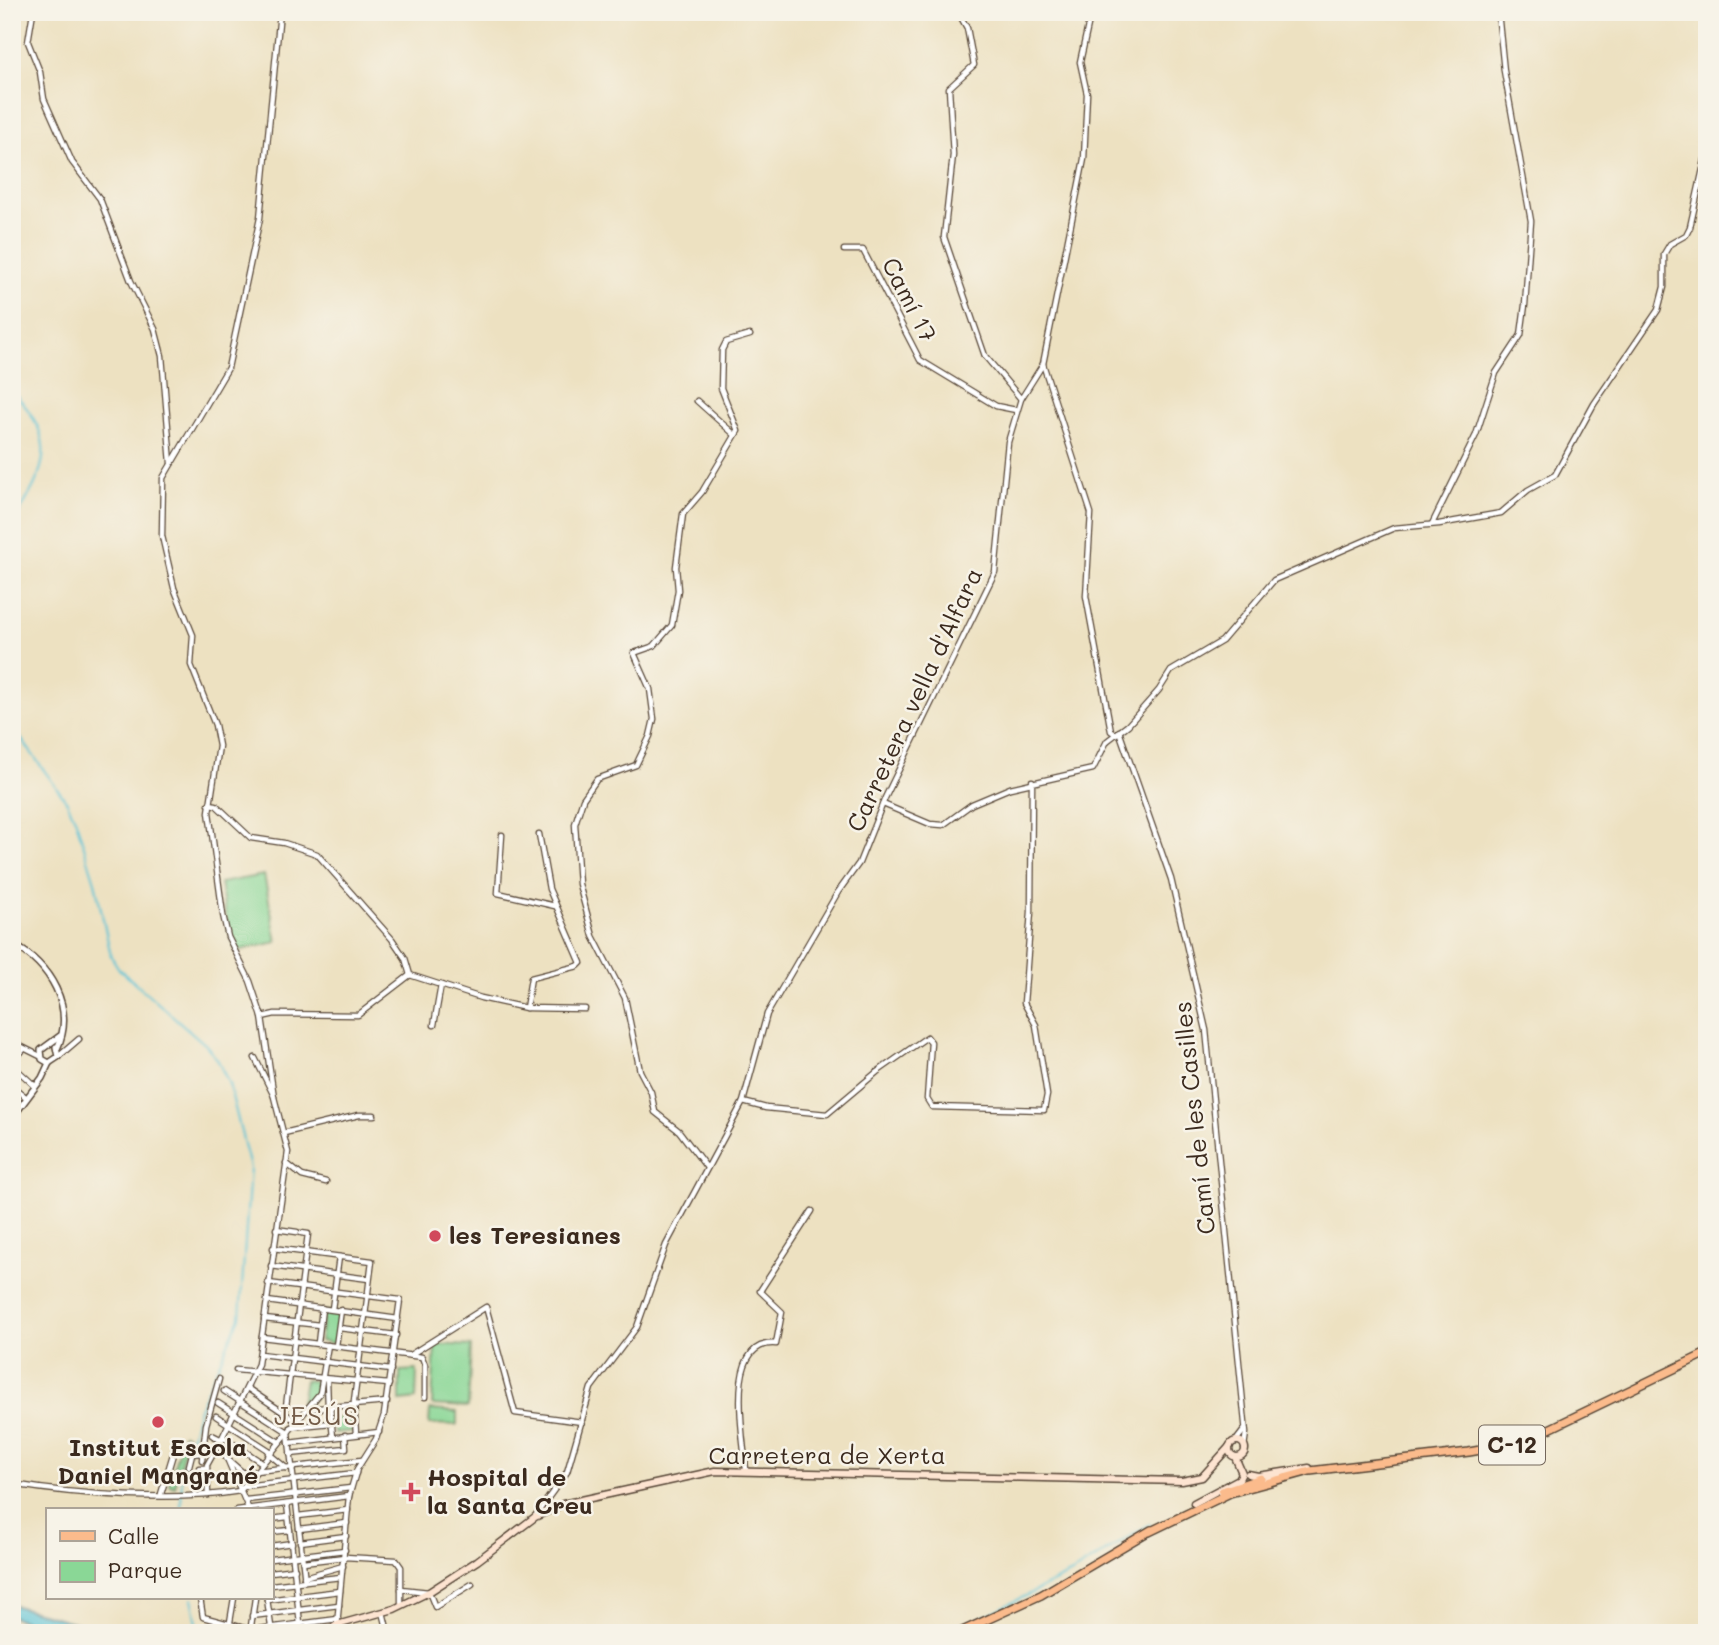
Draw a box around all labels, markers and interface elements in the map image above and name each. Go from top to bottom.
street label: Camí 17 [876,252,945,347]
street label: Carretera vella d'Alfara [839,562,989,836]
street label: Camí de les Casilles [1166,1000,1221,1236]
place label: les Teresianes [449,1219,621,1250]
marker: les Teresianes [427,1228,443,1244]
district label: JESÚS [274,1398,360,1432]
marker: Institut Escola Daniel Mangrané [150,1414,166,1430]
road number: C-12 [1479,1426,1545,1464]
place label: Institut Escola Daniel Mangrané [58,1431,258,1490]
street label: Carretera de Xerta [708,1439,946,1470]
place label: Hospital de la Santa Creu [427,1461,593,1520]
marker: Hospital de la Santa Creu [401,1482,421,1502]
legend [46,1508,273,1600]
text: Calle [108,1522,160,1549]
text: Parque [108,1556,182,1583]

